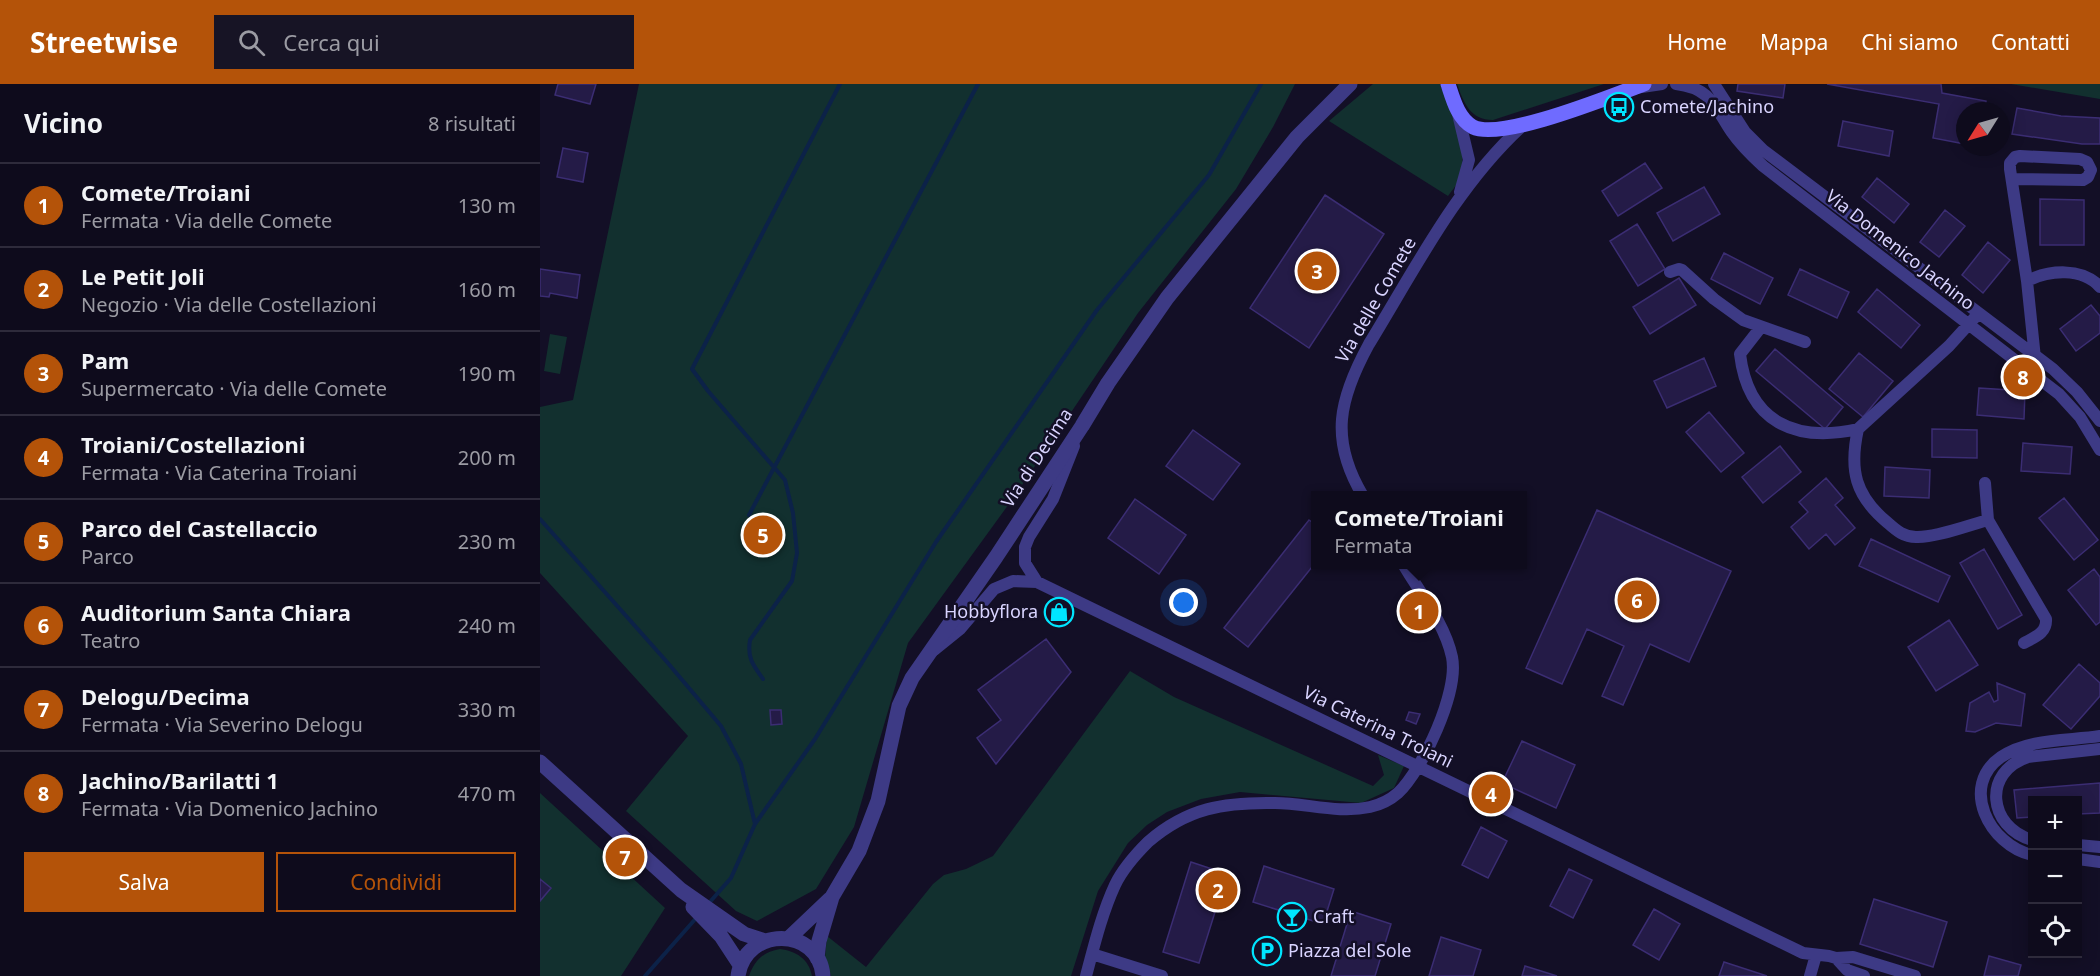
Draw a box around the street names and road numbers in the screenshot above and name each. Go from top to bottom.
street label: Via Domenico Jachino [1821,184,1980,315]
street label: Via delle Comete [1329,232,1421,367]
street label: Via di Decima [995,403,1077,512]
street label: Via Caterina Troiani [1300,679,1457,773]

